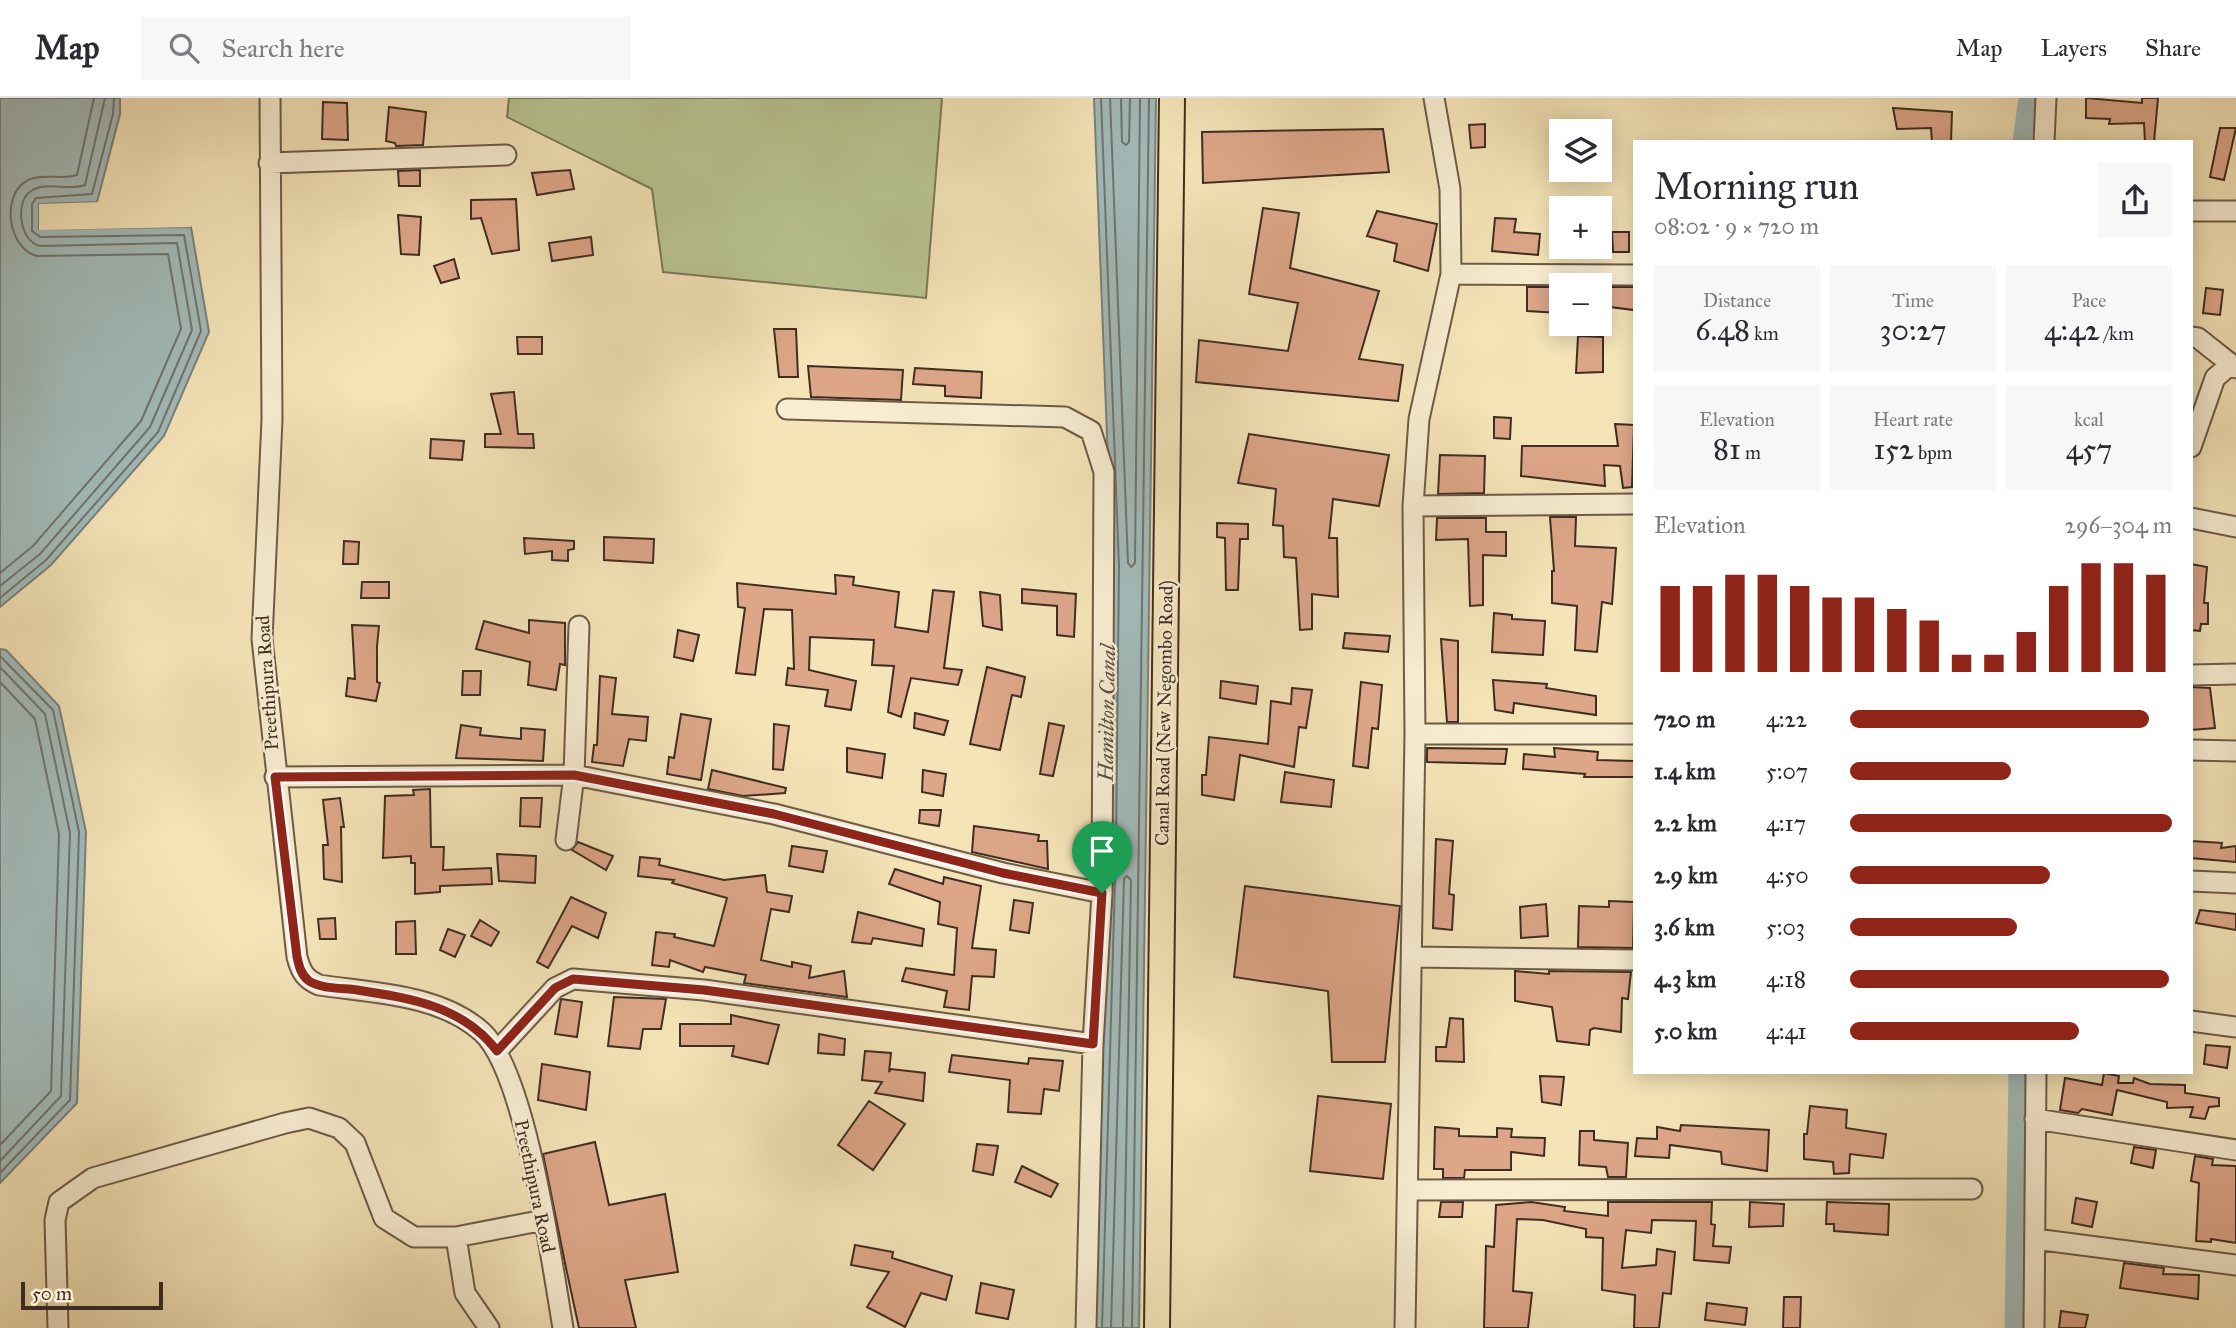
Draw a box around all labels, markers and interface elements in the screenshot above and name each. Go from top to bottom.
search box [141,17,631,80]
text: Map [35,28,99,68]
icon: search [165,29,203,67]
text: Search here [221,32,345,64]
text: Map [1956,33,2003,63]
text: Layers [2041,33,2107,63]
text: Share [2145,33,2201,63]
map controls [1549,119,1612,336]
button: layers [1549,119,1612,182]
text: Morning run [1654,163,1859,209]
button: share [2098,163,2172,237]
button: + [1549,196,1612,259]
text: 08:02 · 9 × 720 m [1654,212,1819,240]
button: − [1549,273,1612,336]
text: Distance [1703,289,1771,312]
text: Time [1892,289,1934,312]
text: Pace [2072,289,2106,312]
text: 6.48 [1695,312,1750,348]
text: 30:27 [1879,312,1947,348]
text: 4:42 [2044,312,2100,348]
text: km [1750,322,1779,345]
text: /km [2100,322,2134,345]
text: Elevation [1699,408,1775,431]
text: Heart rate [1873,408,1953,431]
text: kcal [2074,408,2104,431]
text: 81 [1713,431,1741,467]
text: 152 [1873,431,1914,467]
text: 457 [2066,431,2112,467]
text: m [1741,441,1761,464]
text: bpm [1914,441,1953,464]
text: Elevation [1654,511,1745,539]
text: 296–304 m [2065,511,2172,539]
street label: Canal Road (New Negombo Road) [1150,580,1179,846]
street label: Preethipura Road [251,614,283,751]
water label: Hamilton Canal [1093,642,1121,783]
text: 720 m [1654,705,1715,733]
text: 4:22 [1766,705,1807,733]
text: 1.4 km [1654,757,1716,785]
text: 5:07 [1766,757,1808,785]
text: 2.2 km [1654,809,1717,837]
text: 4:17 [1766,809,1806,837]
pin [1072,821,1132,893]
icon: arrive [1083,832,1121,870]
text: 2.9 km [1654,861,1718,889]
text: 4:50 [1766,861,1809,889]
text: 3.6 km [1654,913,1715,941]
text: 5:03 [1766,913,1805,941]
text: 4.3 km [1654,965,1716,993]
text: 4:18 [1766,965,1806,993]
text: 5.0 km [1654,1017,1717,1045]
text: 4:41 [1766,1017,1807,1045]
street label: Preethipura Road [510,1117,560,1255]
scale bar [21,1279,163,1311]
text: 50 m [32,1282,72,1305]

